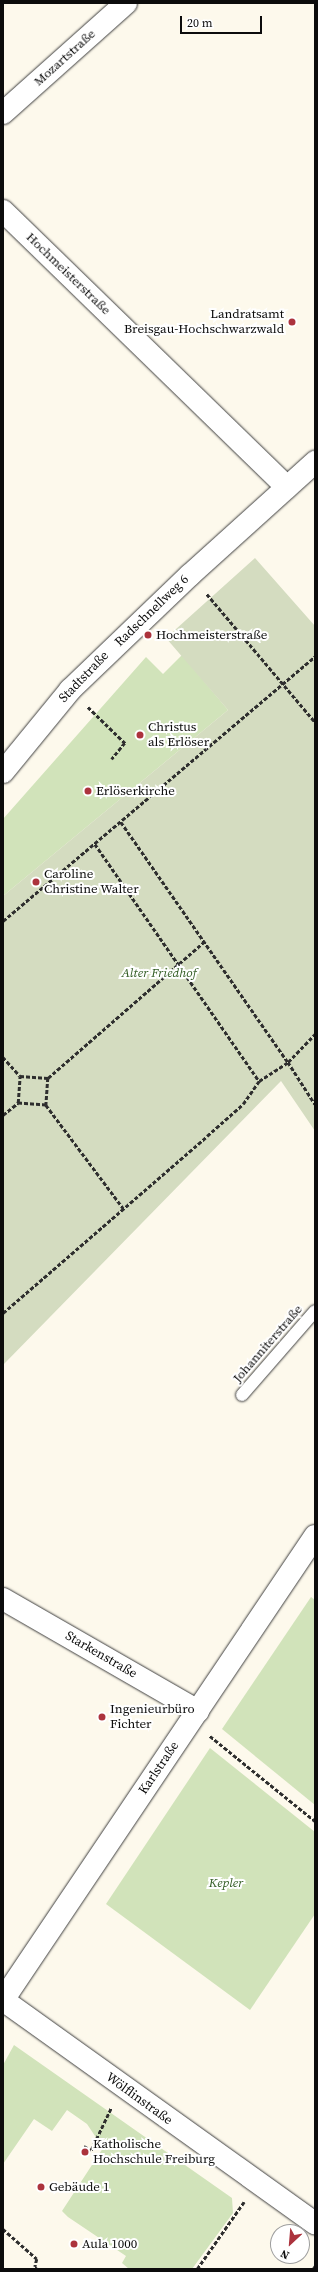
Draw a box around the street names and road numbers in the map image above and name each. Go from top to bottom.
street label: Mozartstraße [31,26,99,90]
street label: Hochmeisterstraße [23,230,113,318]
street label: Radschnellweg 6 [112,572,192,650]
street label: Stadtstraße [56,648,112,706]
street label: Johanniterstraße [230,1302,306,1386]
street label: Starkenstraße [62,1628,140,1682]
street label: Karlstraße [136,1739,182,1797]
street label: Wölflinstraße [103,2070,175,2128]

